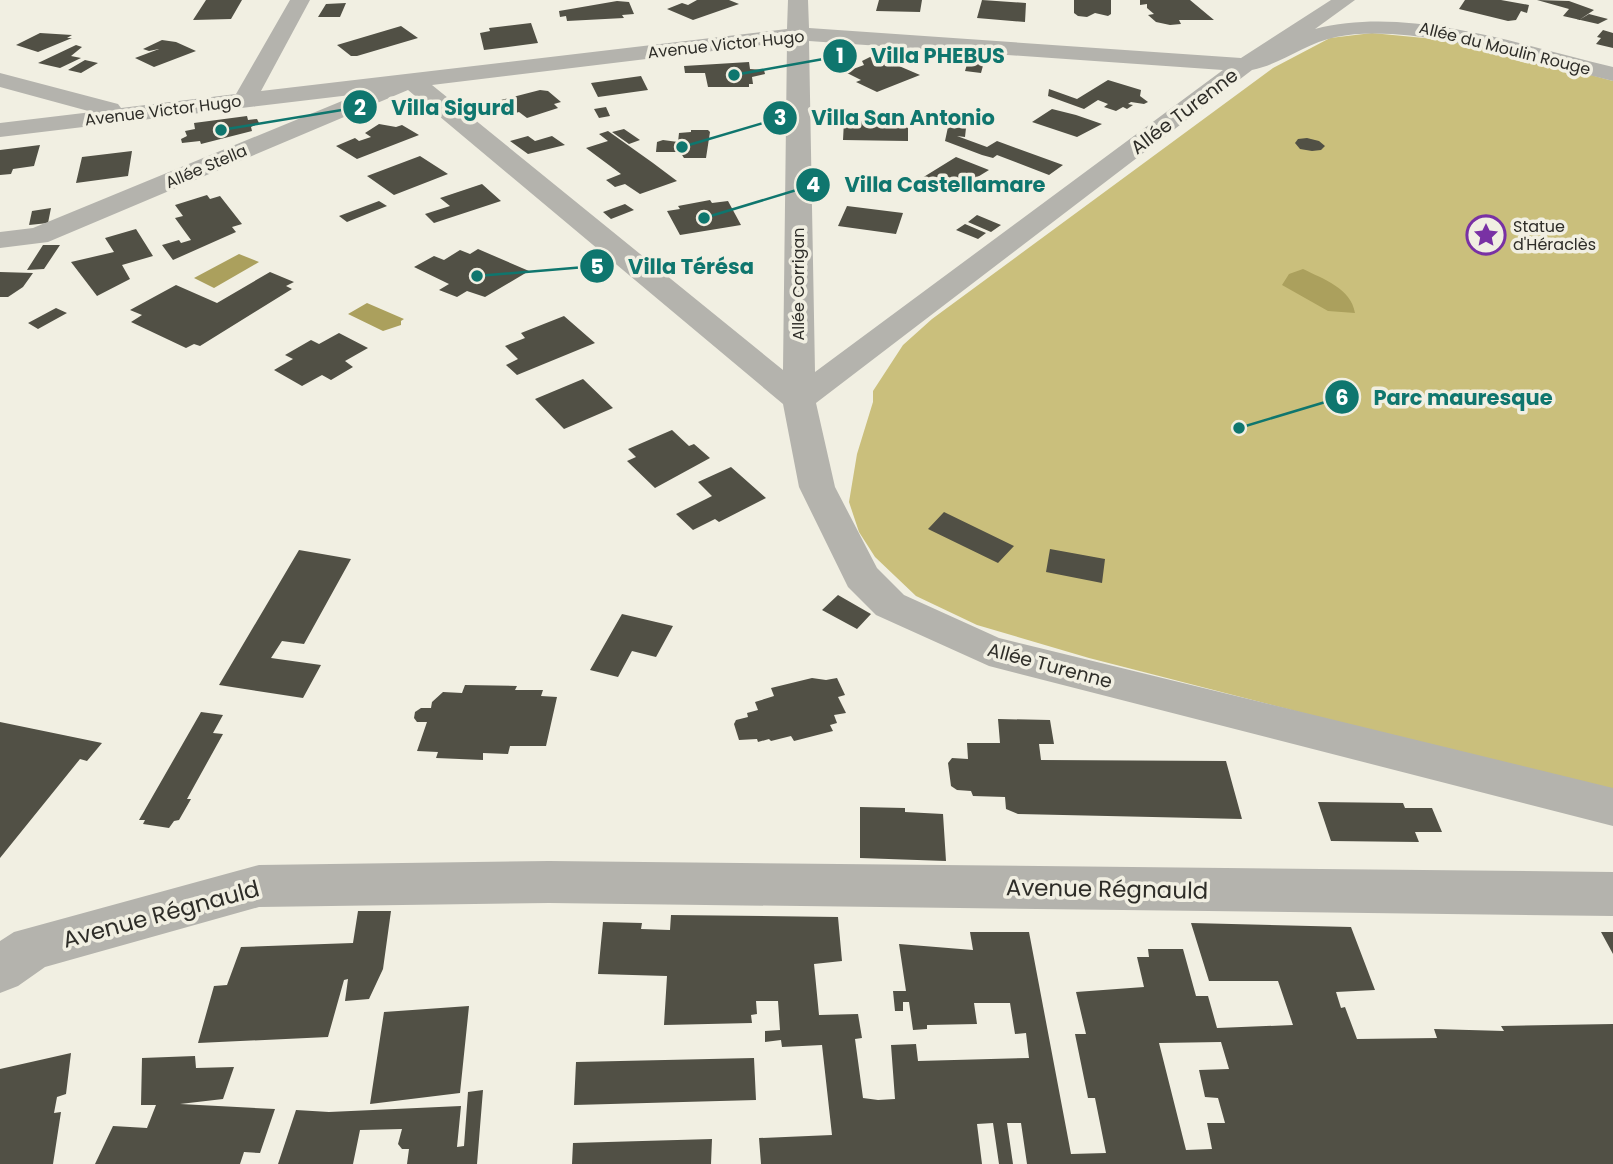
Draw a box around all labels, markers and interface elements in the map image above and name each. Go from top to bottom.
street label: Allée du Moulin Rouge [1417,16,1593,81]
street label: Avenue Victor Hugo [647,25,806,64]
callout: Villa PHEBUS [822,35,1019,77]
text: 1 [836,41,844,70]
text: Villa PHEBUS [871,41,1005,70]
street label: Allée Turenne [1125,62,1244,161]
callout: Villa Sigurd [342,86,529,128]
street label: Avenue Victor Hugo [83,89,243,132]
text: 2 [354,93,366,122]
text: Villa Sigurd [391,93,515,122]
callout: Villa San Antonio [762,97,1009,139]
text: 3 [774,103,786,132]
text: Villa San Antonio [811,103,995,132]
street label: Allée Stella [162,139,251,194]
callout: Villa Castellamare [796,164,1060,206]
text: 4 [806,170,820,199]
text: Villa Castellamare [844,170,1046,199]
place icon: Statue d'Héraclès [1465,214,1507,256]
place label: Statue d'Héraclès [1513,215,1596,256]
street label: Allée Corrigan [787,227,810,341]
callout: Villa Térésa [579,245,768,287]
text: 5 [590,252,604,281]
text: Villa Térésa [628,252,754,281]
callout: Parc mauresque [1325,376,1567,418]
text: 6 [1335,383,1349,412]
text: Parc mauresque [1373,383,1553,412]
street label: Allée Turenne [984,636,1115,695]
street label: Avenue Régnauld [1005,871,1209,907]
street label: Avenue Régnauld [59,872,263,956]

